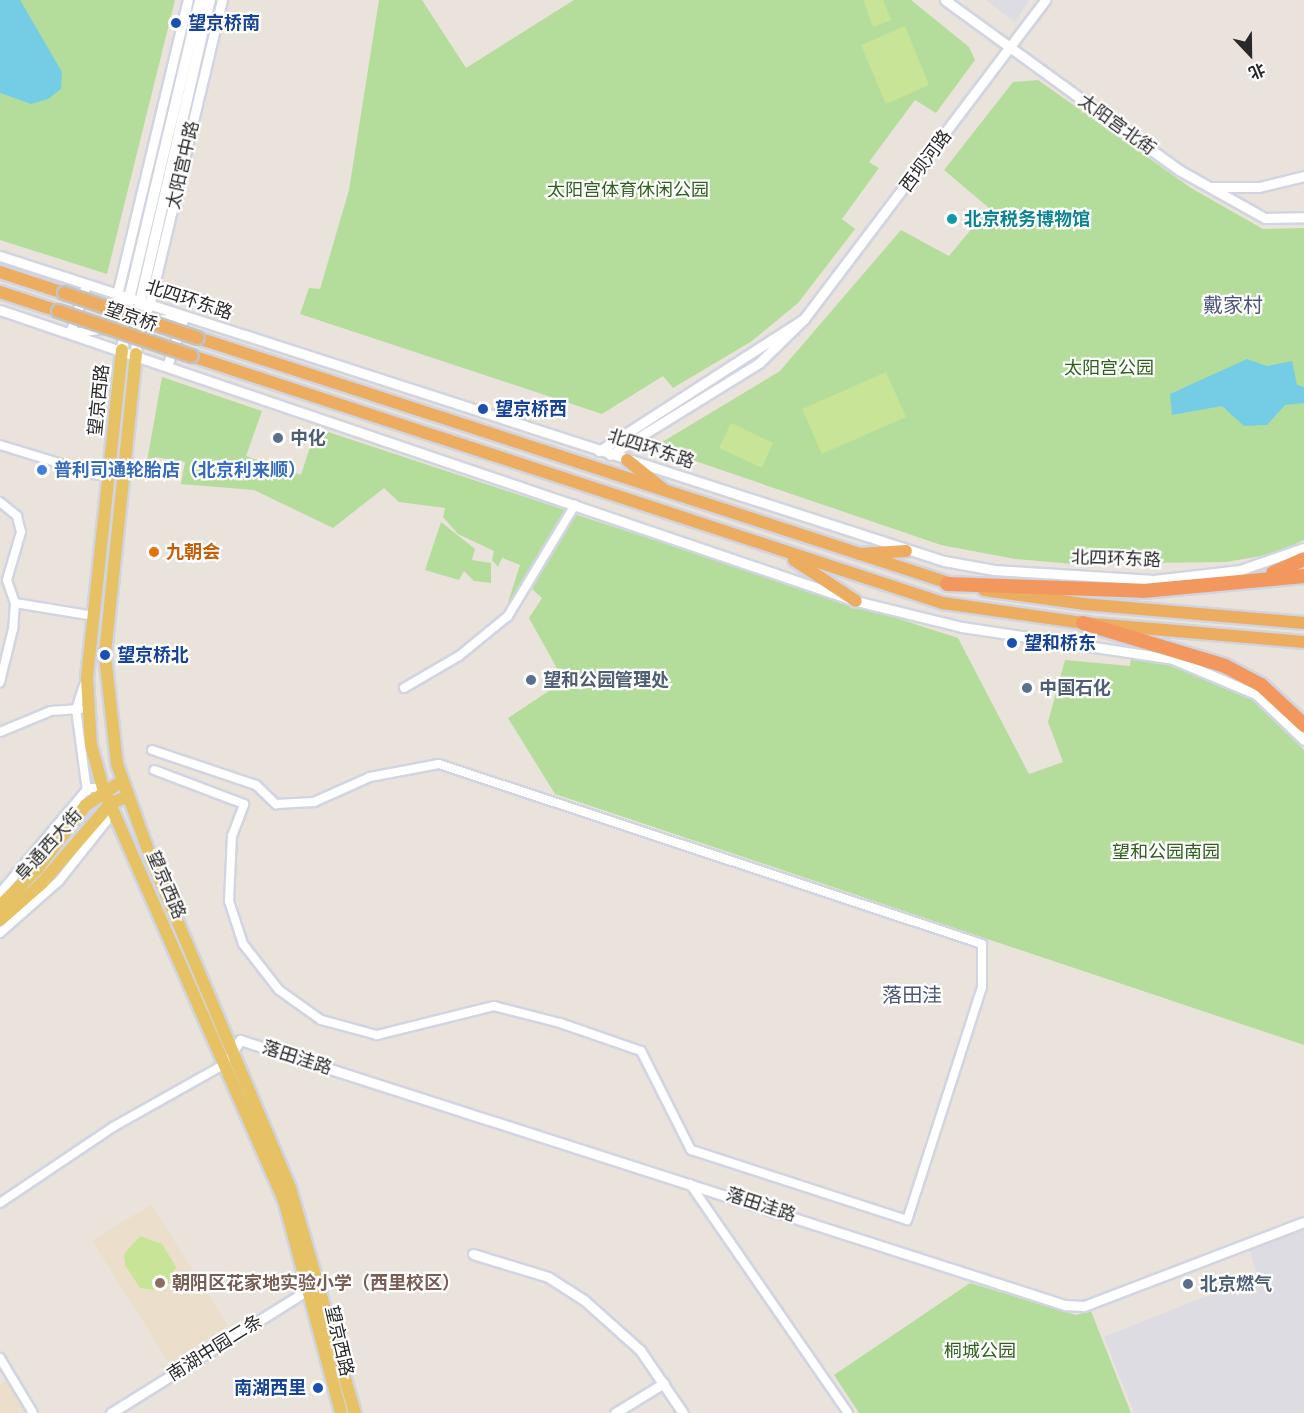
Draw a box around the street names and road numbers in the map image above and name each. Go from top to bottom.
street label: 太阳宫北街 [1074,90,1160,160]
street label: 太阳宫中路 [162,119,204,211]
street label: 西坝河路 [896,126,956,196]
street label: 北四环东路 [143,276,235,324]
street label: 望京桥 [102,298,160,336]
street label: 望京西路 [84,363,114,437]
street label: 北四环东路 [605,425,697,473]
street label: 北四环东路 [1071,547,1161,571]
street label: 阜通西大街 [11,804,87,886]
street label: 望京西路 [142,848,190,922]
street label: 落田洼路 [259,1037,335,1079]
street label: 落田洼路 [723,1184,799,1226]
street label: 望京西路 [320,1303,358,1379]
street label: 南湖中园二条 [163,1310,267,1386]

